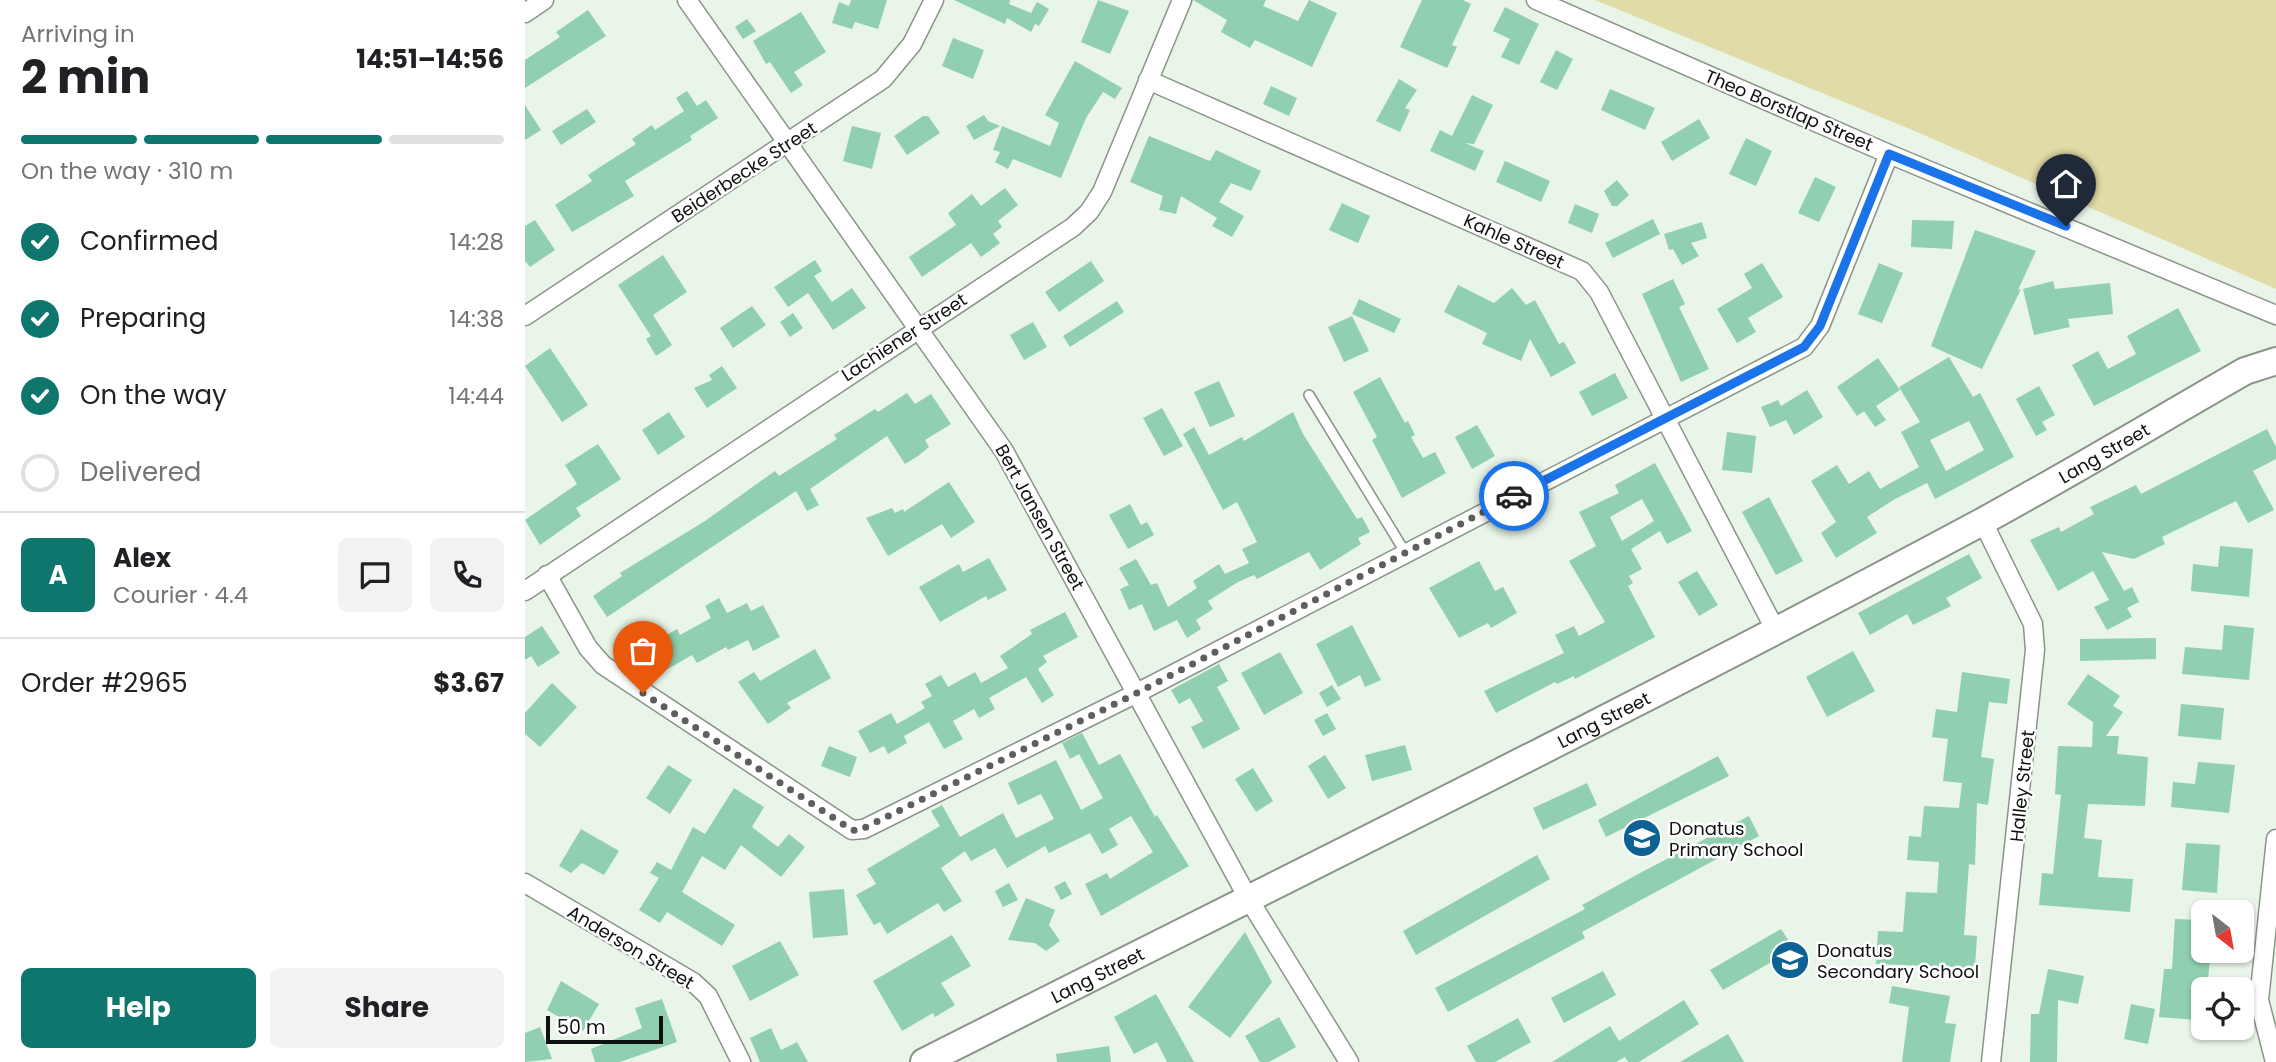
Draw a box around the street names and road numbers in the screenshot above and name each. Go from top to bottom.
street label: Theo Borstlap Street [1701,63,1877,157]
street label: Beiderbecke Street [666,116,822,228]
street label: Kahle Street [1460,208,1568,274]
street label: Lachiener Street [836,287,972,387]
street label: Lang Street [2054,417,2154,489]
street label: Bert Jansen Street [990,440,1090,594]
street label: Lang Street [1553,685,1654,754]
street label: Halley Street [2004,729,2040,843]
street label: Anderson Street [563,899,699,995]
street label: Lang Street [1046,941,1148,1009]

